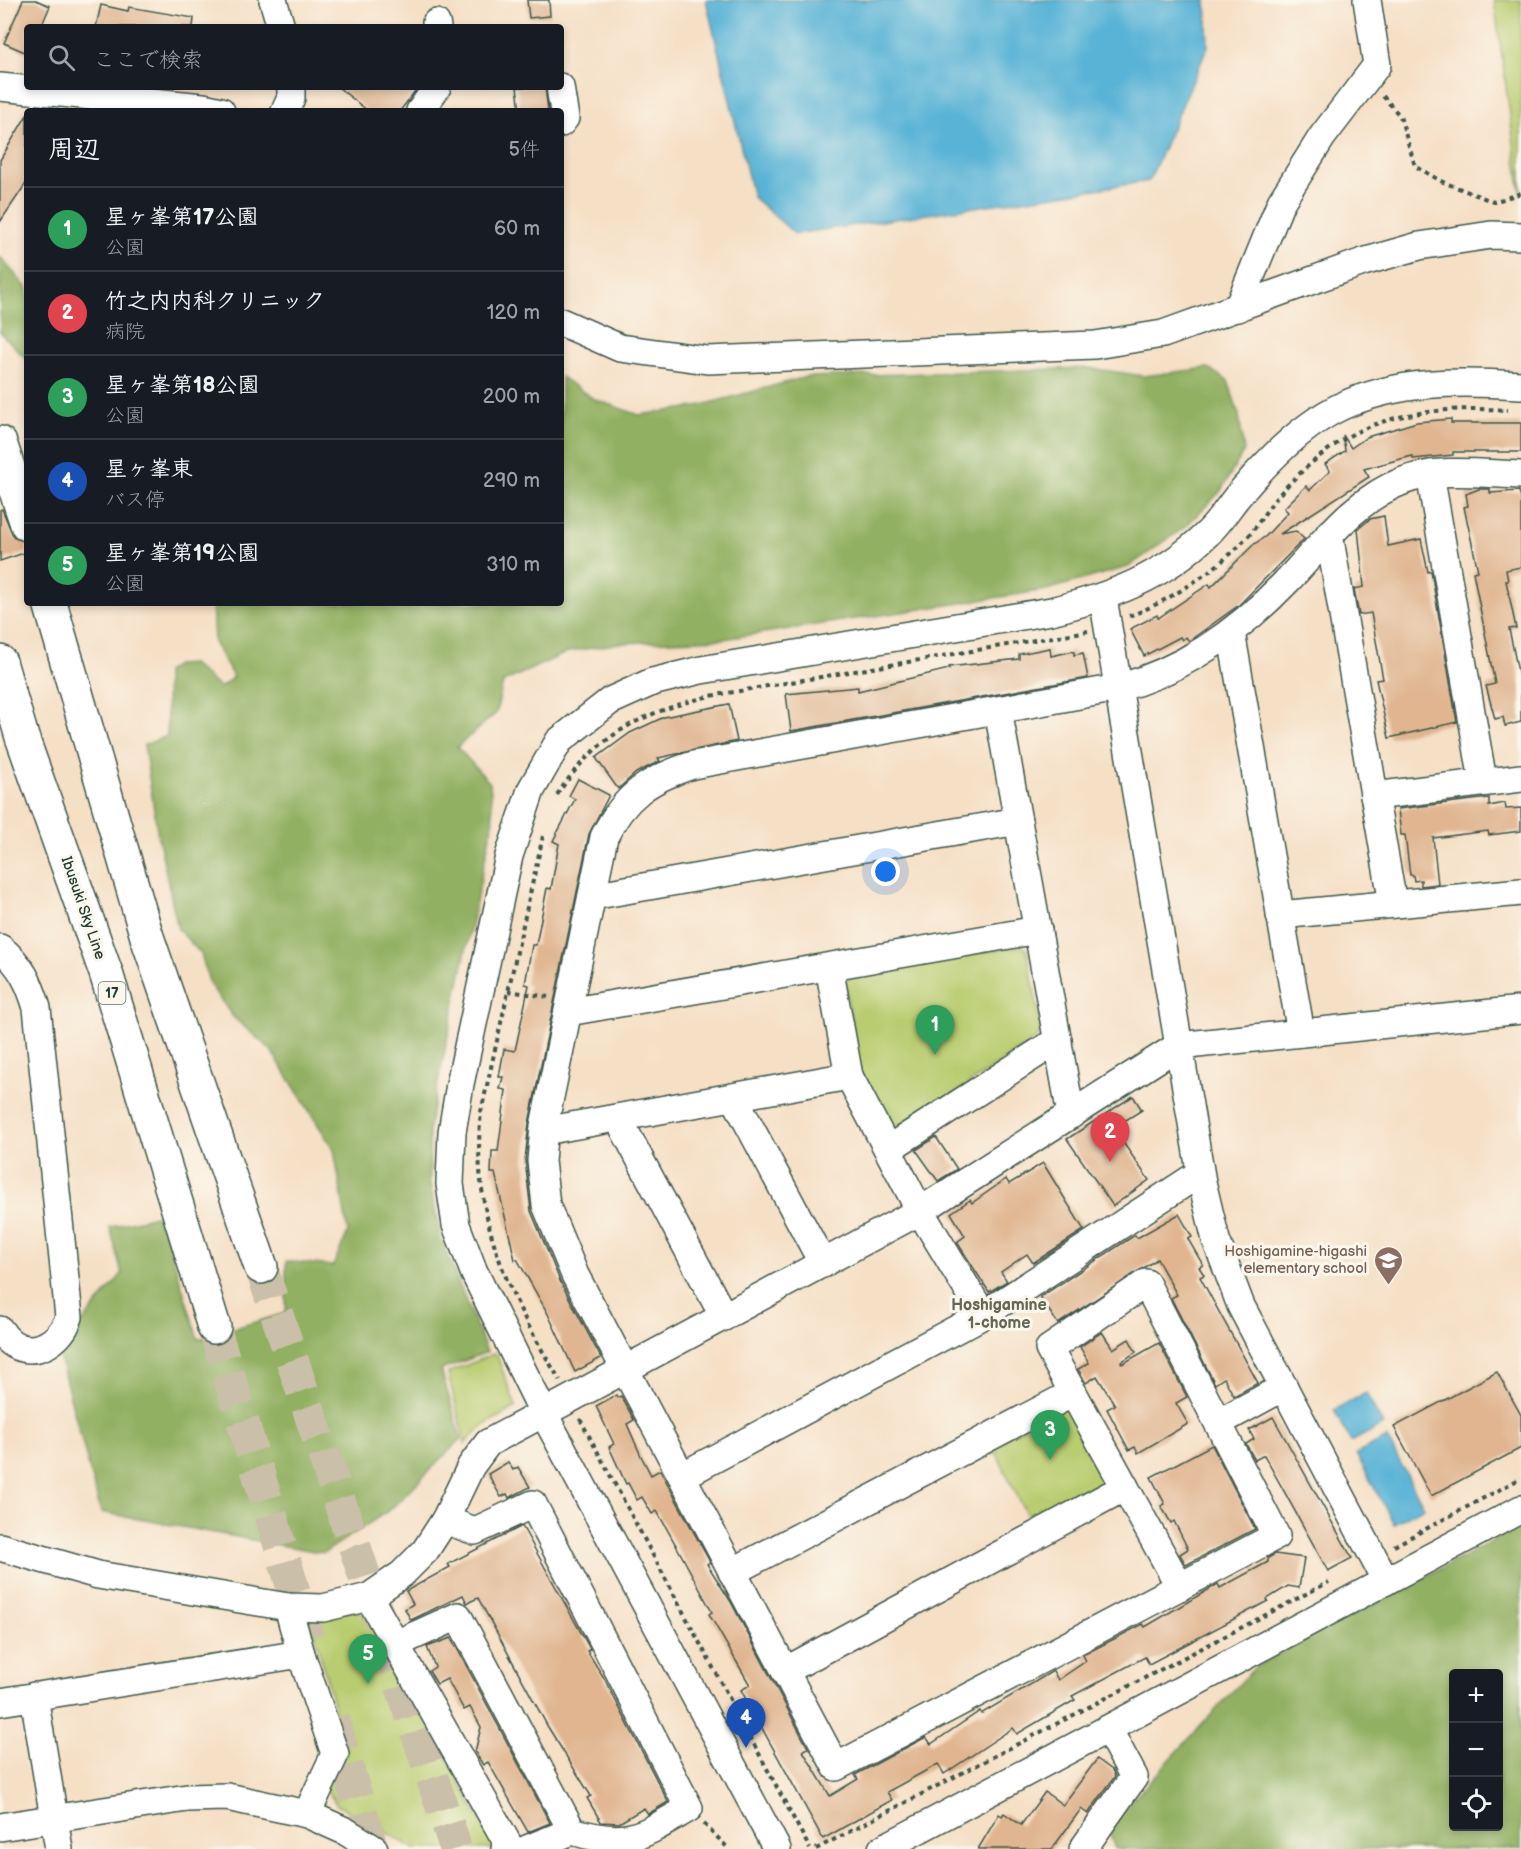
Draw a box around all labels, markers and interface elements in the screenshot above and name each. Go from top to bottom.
search box [24,24,564,90]
icon: search [45,41,78,74]
text: ここで検索 [93,47,203,74]
text: 周辺 [48,135,100,166]
text: 5件 [509,138,540,162]
text: 星ヶ峯第17公園 [105,204,258,231]
text: 1 [63,217,72,241]
text: 60 m [494,217,540,241]
text: 公園 [105,236,145,260]
text: 竹之内内科クリニック [105,288,325,315]
text: 2 [62,301,73,325]
text: 120 m [487,301,540,325]
text: 病院 [105,320,145,344]
text: 星ヶ峯第18公園 [105,372,260,399]
text: 3 [62,385,73,409]
text: 200 m [483,385,540,409]
text: 公園 [105,404,145,428]
text: 星ヶ峯東 [105,456,193,483]
text: 4 [62,469,73,493]
text: 290 m [483,469,540,493]
text: バス停 [105,488,165,512]
text: 星ヶ峯第19公園 [105,540,259,567]
text: 5 [62,553,73,577]
text: 310 m [486,553,540,577]
text: 公園 [105,572,145,596]
street label: Ibusuki Sky Line [56,854,110,962]
your location [871,857,900,886]
road number: 17 [98,982,126,1004]
pin: 1 [916,1006,954,1055]
pin: 2 [1090,1112,1130,1162]
place label: Hoshigamine-higashi elementary school [1224,1242,1367,1278]
school or university icon: Hoshigamine-higashi elementary school [1372,1244,1404,1286]
district label: Hoshigamine 1-chome [951,1296,1047,1333]
pin: 3 [1030,1410,1070,1460]
pin: 5 [348,1634,388,1684]
map controls [1449,1669,1503,1831]
button: + [1449,1669,1503,1723]
pin: 4 [726,1698,766,1748]
button: − [1449,1723,1503,1777]
button: locate [1449,1777,1503,1831]

